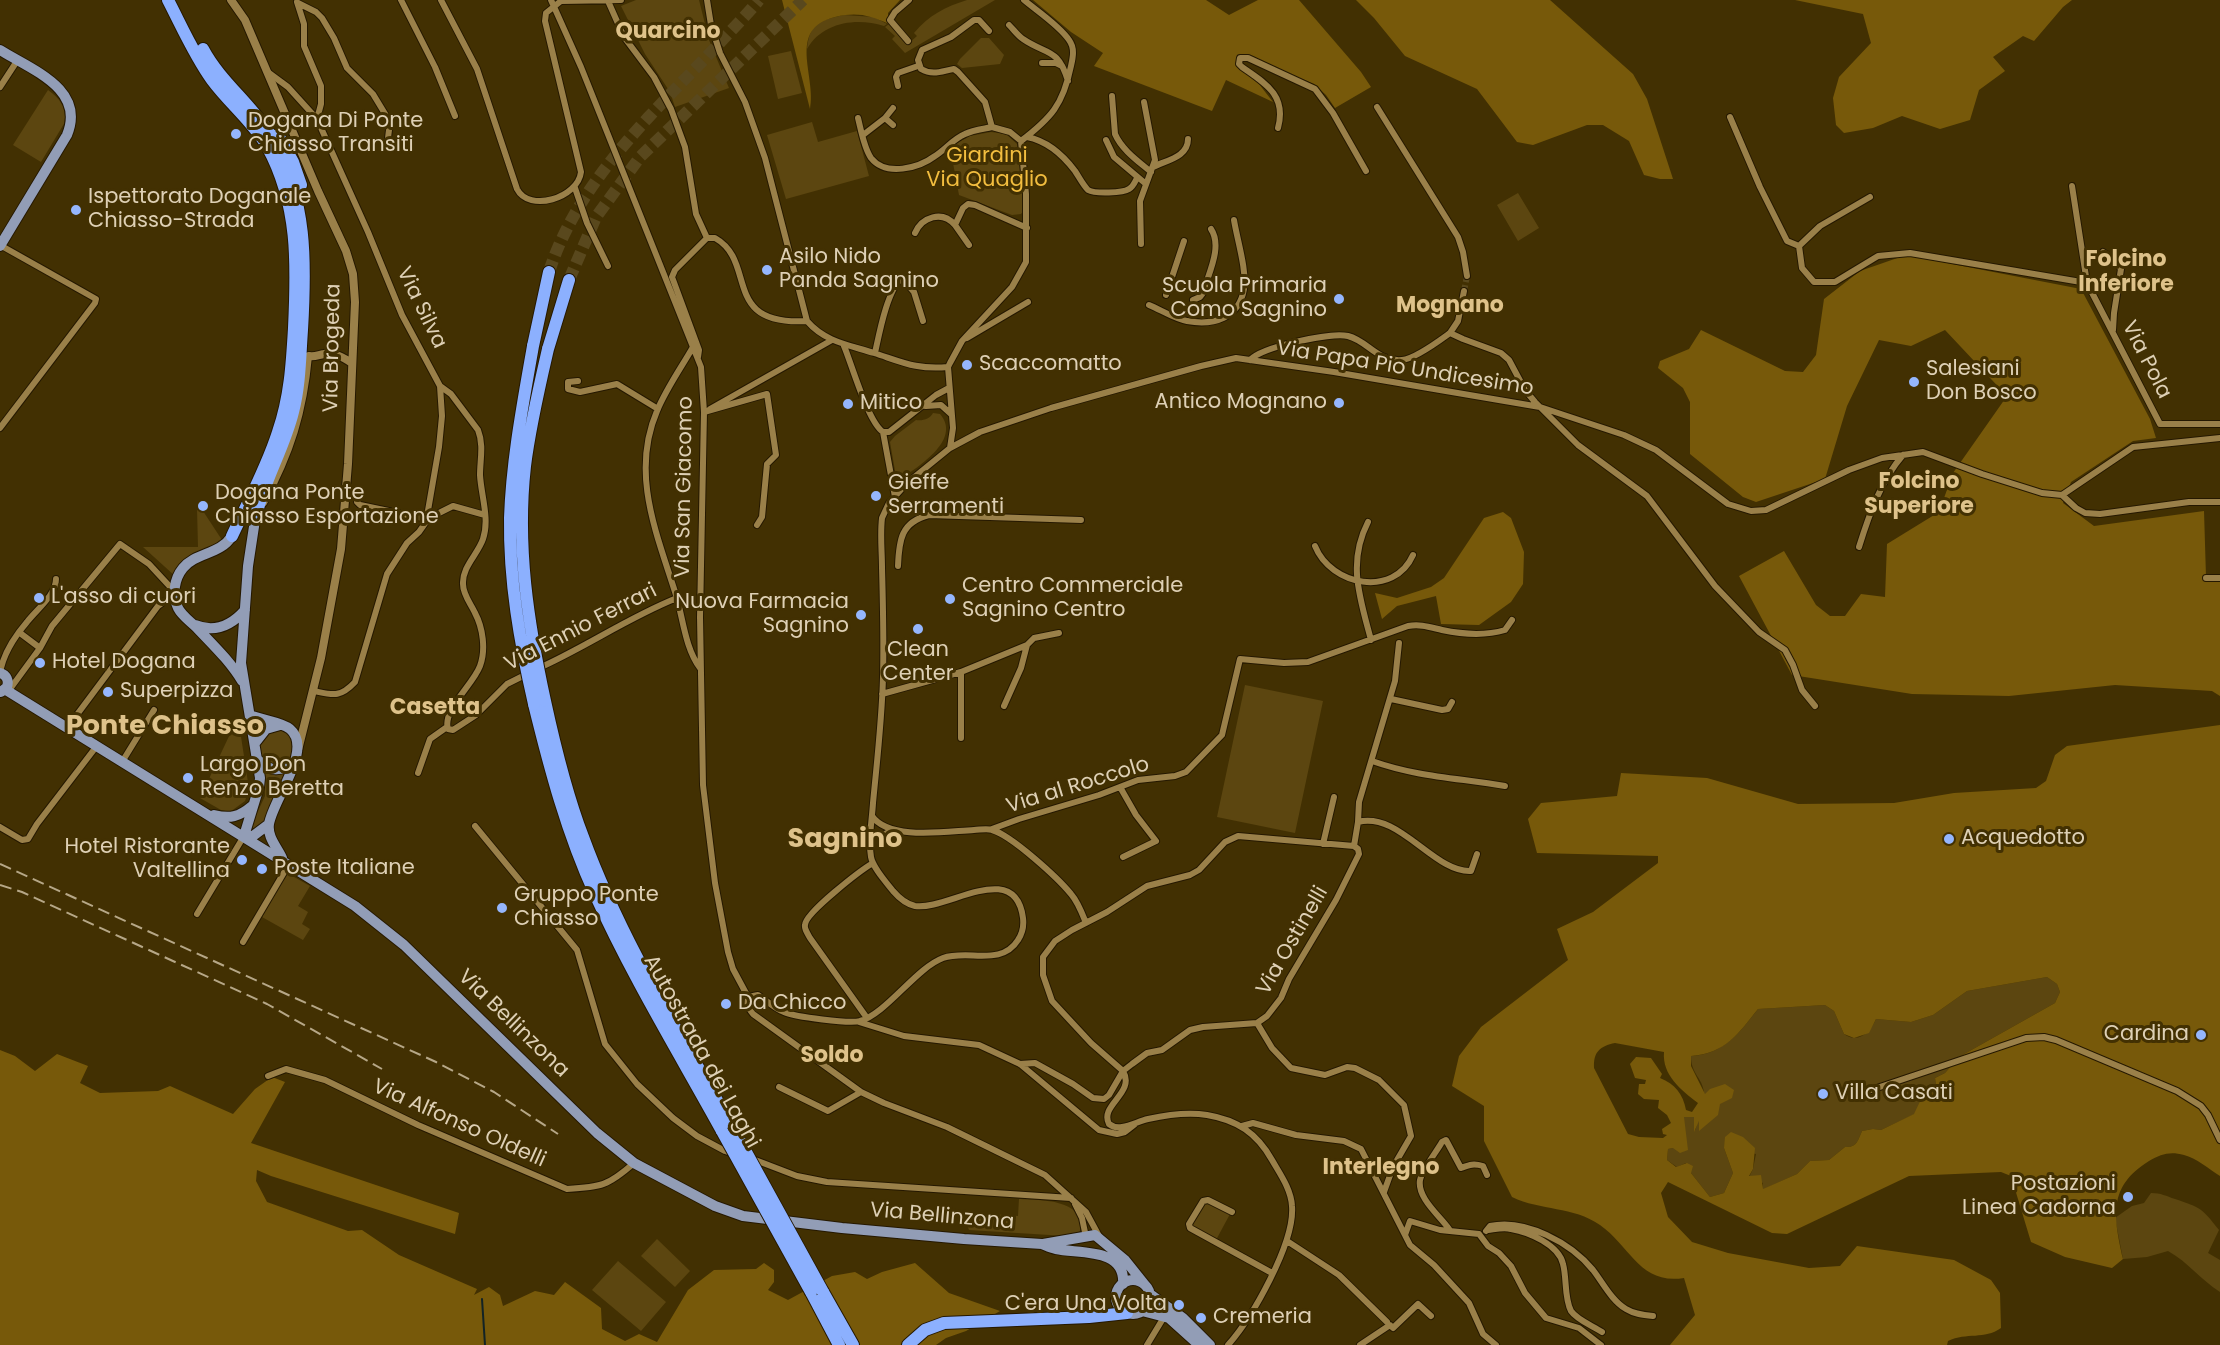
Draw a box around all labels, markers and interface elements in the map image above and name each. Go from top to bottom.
district label: Quarcino [615,19,721,45]
place label: Dogana Di Ponte Chiasso Transiti [248,109,423,159]
marker: Dogana Di Ponte Chiasso Transiti [229,127,243,141]
park label: Giardini Via Quaglio [926,144,1048,194]
place label: Ispettorato Doganale Chiasso-Strada [88,185,311,235]
marker: Ispettorato Doganale Chiasso-Strada [69,203,83,217]
place label: Asilo Nido Panda Sagnino [779,245,939,295]
district label: Folcino Inferiore [2078,247,2174,298]
street label: Via Silva [390,263,452,353]
marker: Asilo Nido Panda Sagnino [760,263,774,277]
place label: Scuola Primaria Como Sagnino [1162,274,1327,324]
street label: Via Brogeda [319,283,347,413]
marker: Scuola Primaria Como Sagnino [1332,292,1346,306]
district label: Mognano [1396,293,1504,319]
street label: Via Pola [2116,317,2176,403]
street label: Via Papa Pio Undicesimo [1275,336,1535,402]
place label: Scaccomatto [979,352,1122,378]
place label: Salesiani Don Bosco [1926,357,2037,407]
marker: Scaccomatto [960,358,974,372]
marker: Salesiani Don Bosco [1907,375,1921,389]
place label: Antico Mognano [1155,390,1327,416]
place label: Mitico [860,391,922,417]
street label: Via San Giacomo [671,396,699,578]
marker: Antico Mognano [1332,396,1346,410]
marker: Mitico [841,397,855,411]
district label: Folcino Superiore [1864,469,1974,520]
place label: Gieffe Serramenti [888,471,1004,521]
place label: Dogana Ponte Chiasso Esportazione [215,481,439,531]
marker: Gieffe Serramenti [869,489,883,503]
marker: Dogana Ponte Chiasso Esportazione [196,499,210,513]
place label: Centro Commerciale Sagnino Centro [962,574,1183,624]
street label: Via Ennio Ferrari [501,579,661,677]
place label: L'asso di cuori [51,585,196,611]
place label: Nuova Farmacia Sagnino [675,590,849,640]
marker: L'asso di cuori [32,591,46,605]
marker: Centro Commerciale Sagnino Centro [943,592,957,606]
marker: Nuova Farmacia Sagnino [854,608,868,622]
marker: Clean Center [911,622,925,636]
place label: Clean Center [882,638,954,688]
place label: Hotel Dogana [52,650,196,676]
marker: Hotel Dogana [33,656,47,670]
place label: Superpizza [120,679,233,705]
marker: Superpizza [101,685,115,699]
district label: Casetta [390,695,480,721]
district label: Ponte Chiasso [66,711,264,743]
street label: Via al Roccolo [1004,752,1152,820]
place label: Largo Don Renzo Beretta [200,753,344,803]
marker: Largo Don Renzo Beretta [181,771,195,785]
district label: Sagnino [788,824,902,856]
place label: Acquedotto [1961,826,2085,852]
marker: Acquedotto [1942,832,1956,846]
place label: Hotel Ristorante Valtellina [64,835,230,885]
marker: Hotel Ristorante Valtellina [235,853,249,867]
place label: Poste Italiane [274,856,415,882]
marker: Poste Italiane [255,862,269,876]
street label: Via Ostinelli [1252,882,1334,1000]
place label: Gruppo Ponte Chiasso [514,883,659,933]
marker: Gruppo Ponte Chiasso [495,901,509,915]
street label: Autostrada dei Laghi [637,951,765,1153]
street label: Via Bellinzona [452,965,574,1083]
place label: Da Chicco [738,991,846,1017]
marker: Da Chicco [719,997,733,1011]
place label: Cardina [2104,1022,2189,1048]
marker: Cardina [2194,1028,2208,1042]
district label: Soldo [801,1043,863,1069]
street label: Via Alfonso Oldelli [369,1075,549,1173]
place label: Villa Casati [1835,1081,1953,1107]
marker: Villa Casati [1816,1087,1830,1101]
district label: Interlegno [1322,1155,1440,1181]
place label: Postazioni Linea Cadorna [1962,1172,2116,1222]
marker: Postazioni Linea Cadorna [2121,1190,2135,1204]
street label: Via Bellinzona [869,1198,1015,1236]
place label: C'era Una Volta [1005,1292,1167,1318]
marker: C'era Una Volta [1172,1298,1186,1312]
place label: Cremeria [1213,1305,1312,1331]
marker: Cremeria [1194,1311,1208,1325]

